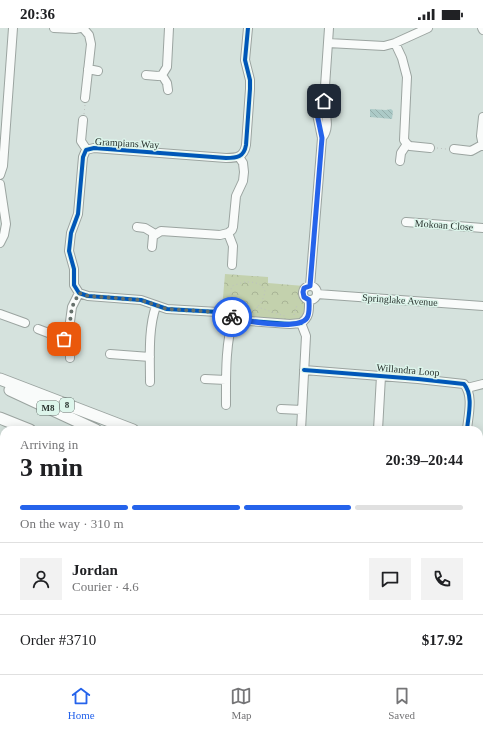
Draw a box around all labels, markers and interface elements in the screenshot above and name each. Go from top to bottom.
text: 20:36 [20,6,55,22]
pin [307,84,341,118]
icon: home [313,90,335,112]
street label: Grampians Way [95,136,159,150]
street label: Mokoan Close [414,217,474,233]
street label: Springlake Avenue [362,292,439,308]
courier [212,297,252,337]
icon: bike [221,306,243,328]
pin [47,322,81,356]
icon: bag [53,328,75,350]
street label: Willandra Loop [376,362,440,378]
road number: 8 [60,398,74,412]
road number: M8 [37,401,59,415]
text: Arriving in [20,437,78,452]
text: 20:39–20:44 [386,452,463,468]
text: 3 min [20,453,83,482]
text: On the way · 310 m [20,516,124,531]
button: person [20,558,62,600]
button: chat [369,558,411,600]
button: phone [421,558,463,600]
text: Jordan [72,562,118,578]
text: Courier · 4.6 [72,579,139,594]
text: Order #3710 [20,632,96,648]
text: $17.92 [422,632,463,648]
tab: Home [68,685,95,721]
tab: Map [230,685,252,721]
tab: Saved [388,685,415,721]

